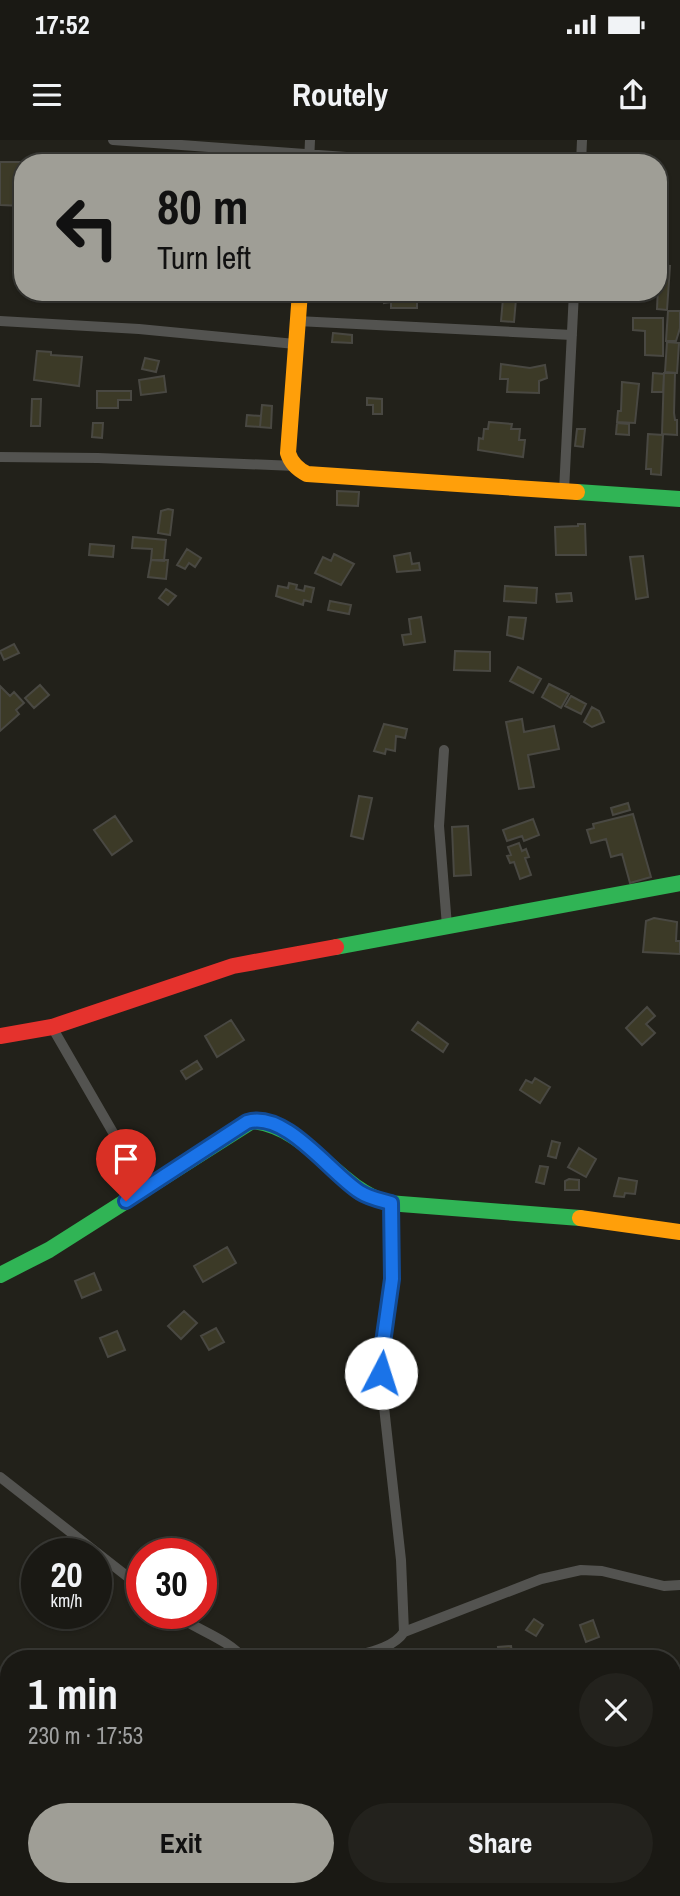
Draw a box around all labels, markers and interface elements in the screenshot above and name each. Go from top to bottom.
text: 17:52 [35,7,90,42]
text: Routely [292,73,388,116]
icon: menu [28,76,66,114]
icon: share [614,76,652,114]
text: 80 m [157,173,249,239]
icon: left [42,182,133,273]
text: Turn left [157,236,251,279]
pin [96,1129,156,1201]
icon: arrive [107,1140,145,1178]
position arrow [344,1336,418,1410]
speed limit sign: 30 [126,1538,217,1629]
text: 20 [51,1551,82,1598]
text: km/h [51,1588,83,1613]
text: 1 min [28,1666,118,1722]
button: close [579,1673,653,1747]
text: 230 m · 17:53 [28,1720,143,1751]
button: Exit [28,1803,334,1883]
button: Share [348,1803,653,1883]

